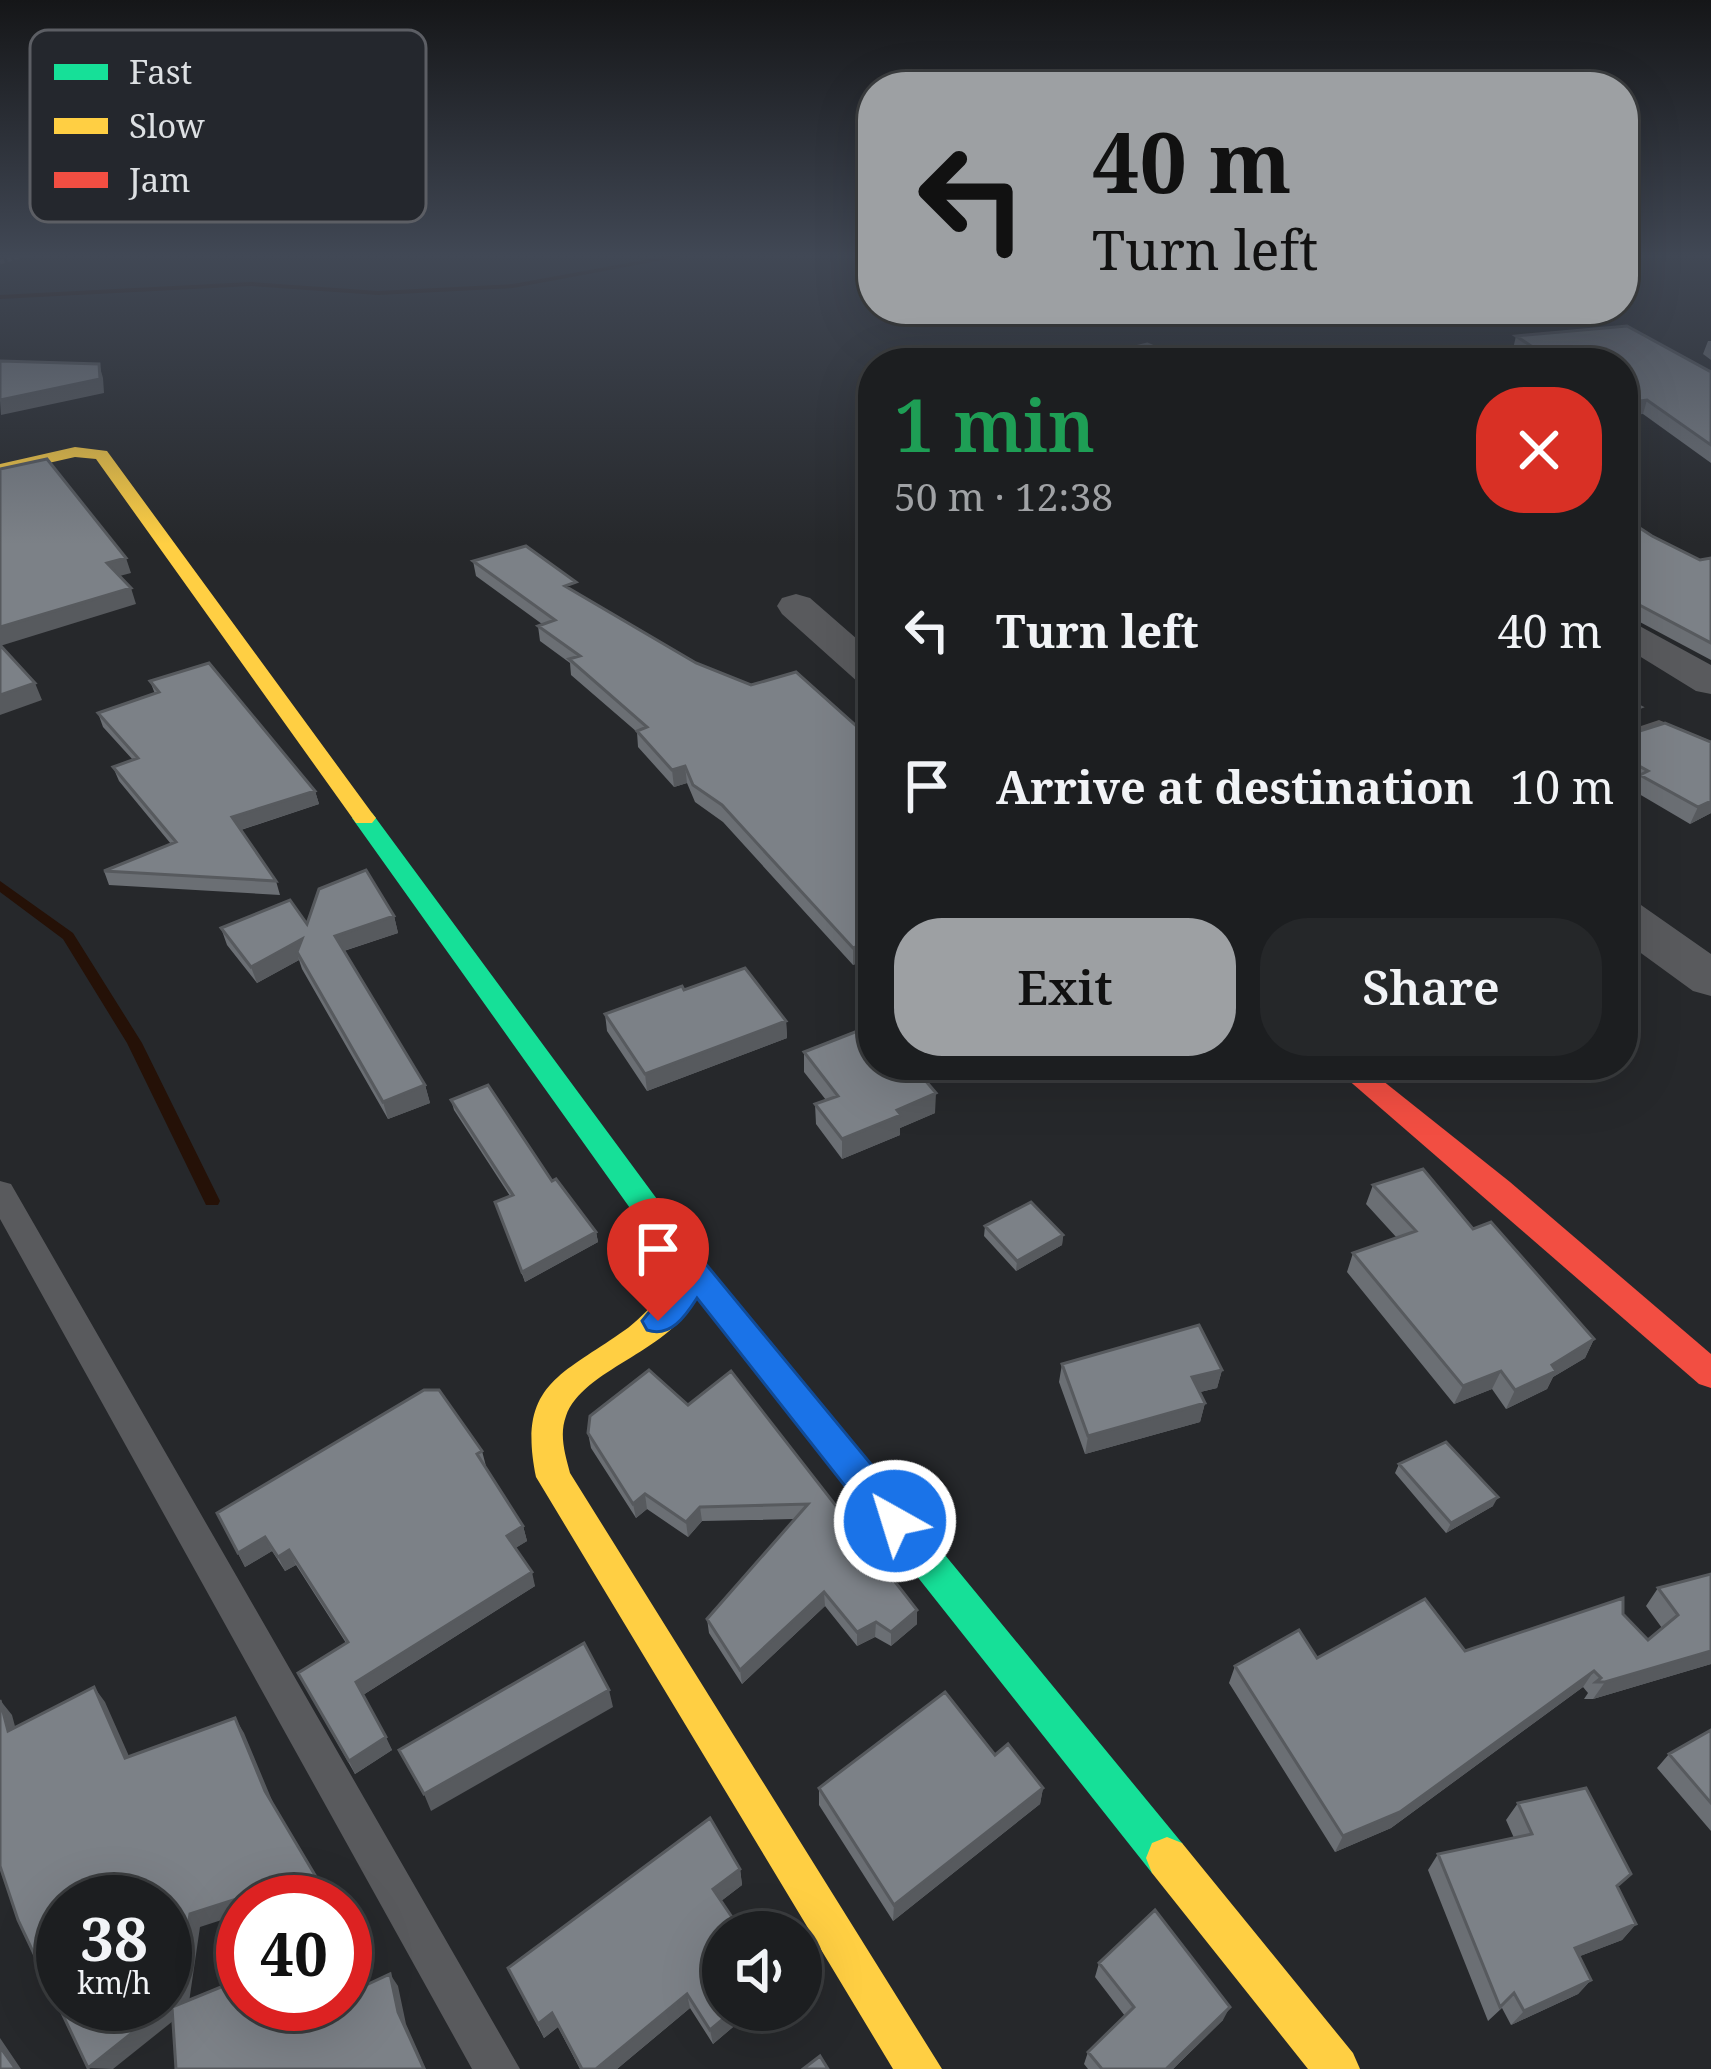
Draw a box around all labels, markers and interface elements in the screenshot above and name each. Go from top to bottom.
legend [30,30,426,222]
text: Fast [129,49,192,94]
text: Slow [129,103,205,148]
text: 40 m [1092,103,1292,218]
icon: left [894,120,1050,276]
text: Jam [128,157,191,202]
text: Turn left [1092,212,1318,286]
text: 1 min [894,375,1095,473]
button: close [1476,387,1602,513]
text: 50 m · 12:38 [894,469,1113,522]
icon: left [894,597,960,663]
text: Turn left [996,600,1199,661]
text: 40 m [1497,600,1602,661]
icon: arrive [894,753,960,819]
text: Arrive at destination [996,756,1474,817]
text: 10 m [1510,756,1614,817]
button: Exit [894,918,1236,1056]
button: Share [1260,918,1602,1056]
pin [607,1198,709,1321]
icon: arrive [625,1216,691,1282]
position arrow [832,1458,958,1584]
speed limit sign: 40 [216,1875,372,2031]
text: 38 [80,1897,148,1979]
map controls [702,1911,822,2031]
button: sound [702,1911,822,2031]
text: km/h [77,1962,151,2003]

